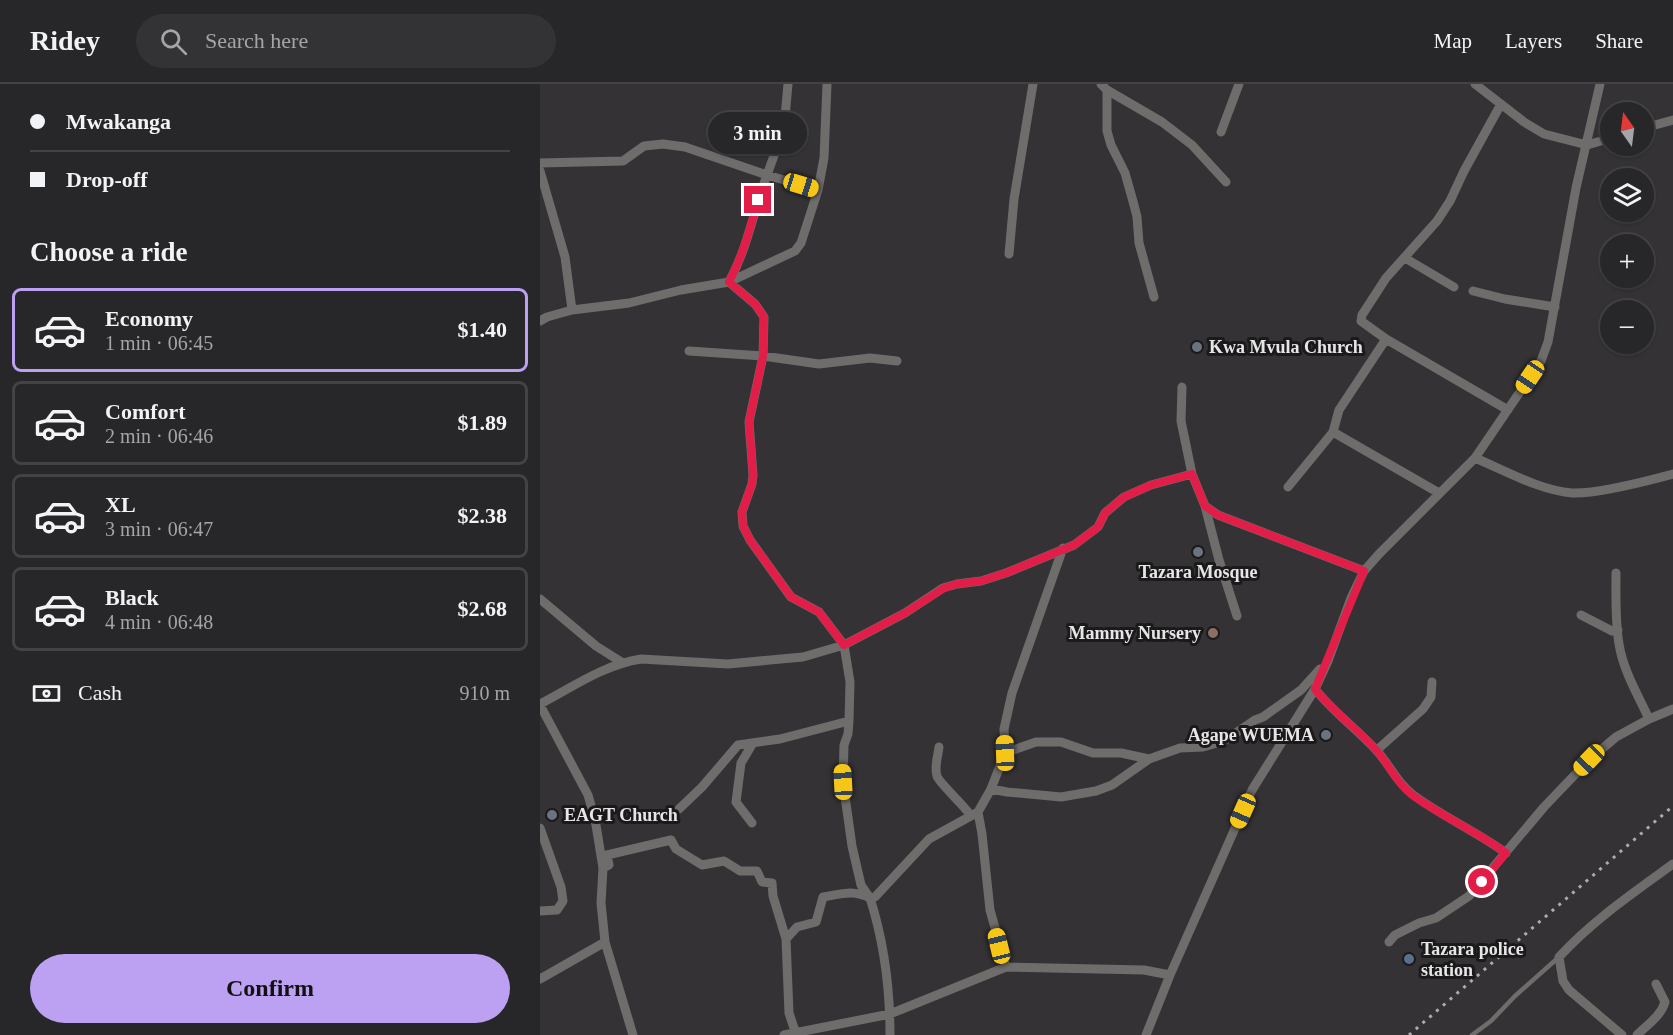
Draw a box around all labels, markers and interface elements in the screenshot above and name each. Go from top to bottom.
search box [136,14,556,68]
text: Ridey [30,25,100,56]
icon: search [157,25,190,58]
text: Search here [205,28,308,53]
text: Map [1434,29,1472,53]
text: Layers [1505,29,1562,53]
text: Share [1595,29,1643,53]
north arrow [1600,102,1654,156]
map controls [1600,102,1654,354]
text: Mwakanga [66,109,171,134]
callout: 3 min [708,113,808,155]
text: 3 min [733,122,782,144]
text: Drop-off [66,167,147,192]
button: layers [1600,168,1654,222]
car [781,171,821,199]
route end [744,186,771,213]
button: + [1600,234,1654,288]
text: Choose a ride [30,237,188,267]
button: − [1600,300,1654,354]
icon: car [33,303,87,357]
text: Economy [105,306,193,331]
text: $1.40 [458,317,507,342]
text: 1 min · 06:45 [105,332,213,354]
place label: Kwa Mvula Church [1209,337,1363,357]
marker: Kwa Mvula Church [1190,340,1204,354]
car [1512,357,1548,397]
icon: car [33,396,87,450]
text: Comfort [105,399,186,424]
text: $1.89 [458,410,507,435]
text: 2 min · 06:46 [105,425,213,447]
icon: car [33,489,87,543]
text: XL [105,492,136,517]
text: $2.38 [458,503,507,528]
text: 3 min · 06:47 [105,518,213,540]
marker: Tazara Mosque [1191,545,1205,559]
place label: Tazara Mosque [1139,562,1257,582]
icon: car [33,582,87,636]
text: Black [105,585,159,610]
text: $2.68 [458,596,507,621]
text: 4 min · 06:48 [105,611,213,633]
place label: Mammy Nursery [1069,623,1201,643]
marker: Mammy Nursery [1206,626,1220,640]
icon: cash [30,677,63,710]
text: Cash [78,680,122,705]
text: 910 m [459,682,510,704]
place label: Agape WUEMA [1188,725,1314,745]
marker: Agape WUEMA [1319,728,1333,742]
car [995,735,1015,771]
car [1570,741,1608,779]
car [833,764,853,800]
car [1227,791,1259,831]
place label: EAGT Church [564,805,678,825]
marker: EAGT Church [545,808,559,822]
route start [1468,868,1495,895]
car [986,926,1012,966]
place label: Tazara police station [1421,939,1524,980]
marker: Tazara police station [1402,952,1416,966]
button: Confirm [30,954,510,1023]

